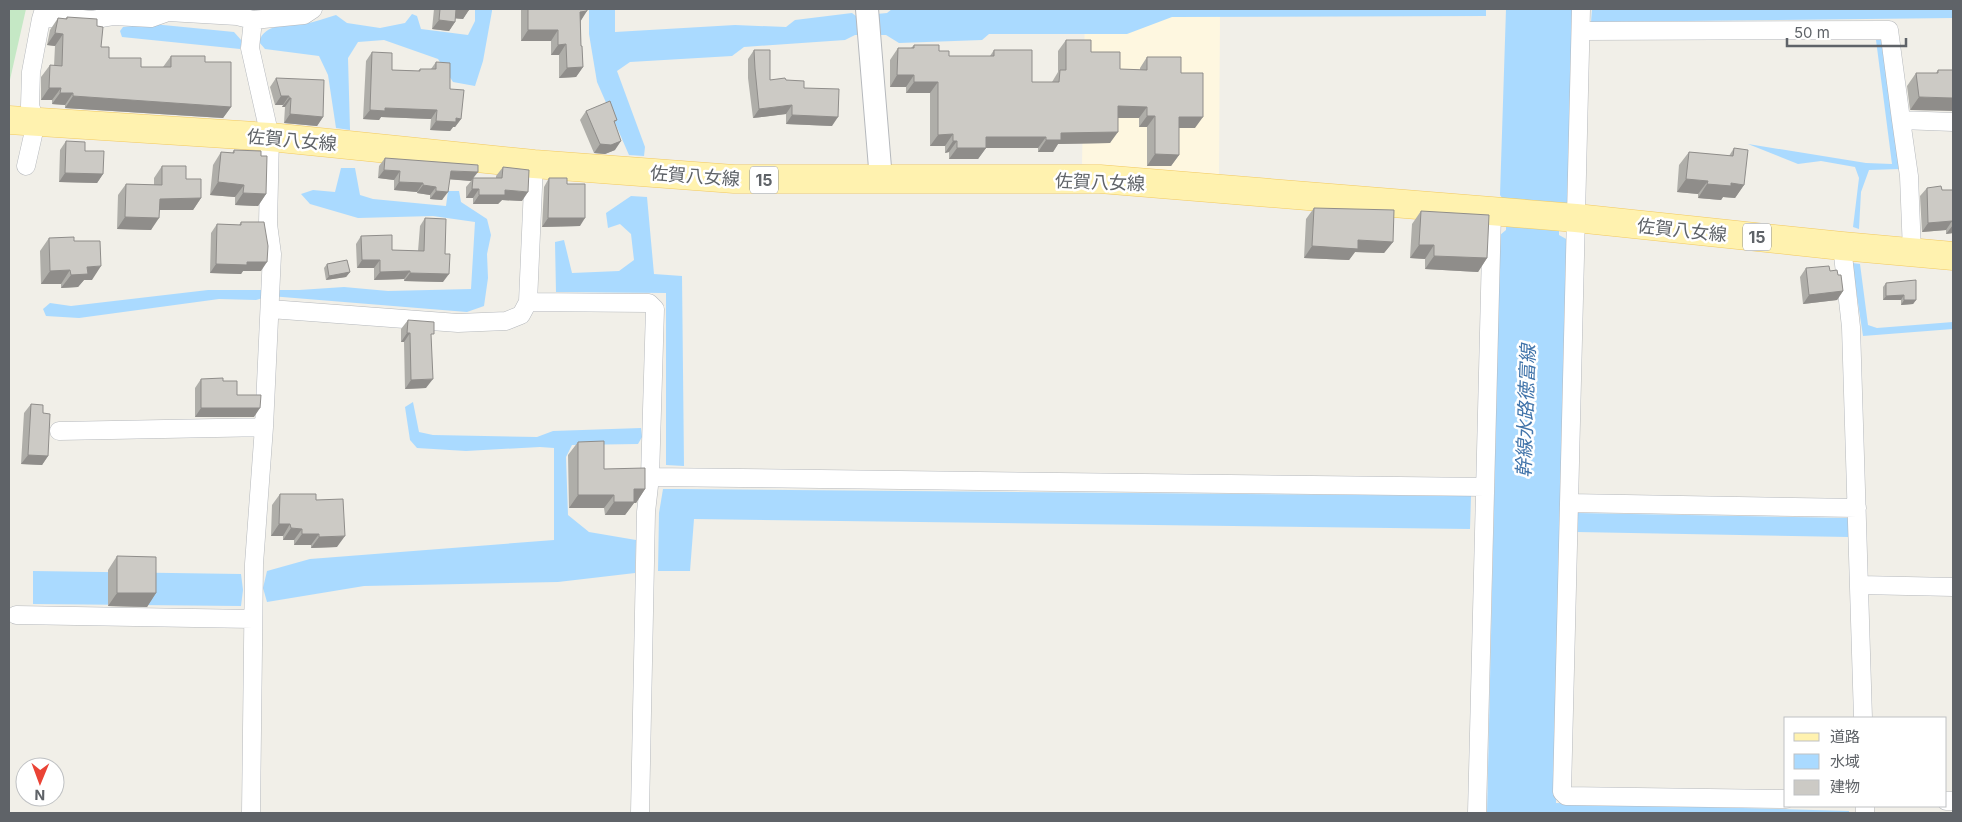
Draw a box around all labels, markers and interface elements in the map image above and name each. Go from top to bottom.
scale bar [1787,15,1906,47]
text: 50 m [1794,23,1830,42]
street label: 佐賀八女線 [246,126,338,154]
street label: 佐賀八女線 [649,162,741,190]
road number: 15 [750,166,778,194]
street label: 佐賀八女線 [1055,170,1145,194]
street label: 佐賀八女線 [1636,215,1728,245]
road number: 15 [1743,223,1771,250]
water label: 幹線水路徳富線 [1512,342,1540,478]
legend [1784,717,1947,807]
text: 道路 [1830,727,1860,746]
text: 水域 [1830,752,1860,771]
north arrow [15,757,65,807]
text: 建物 [1830,777,1860,796]
text: N [34,787,45,804]

